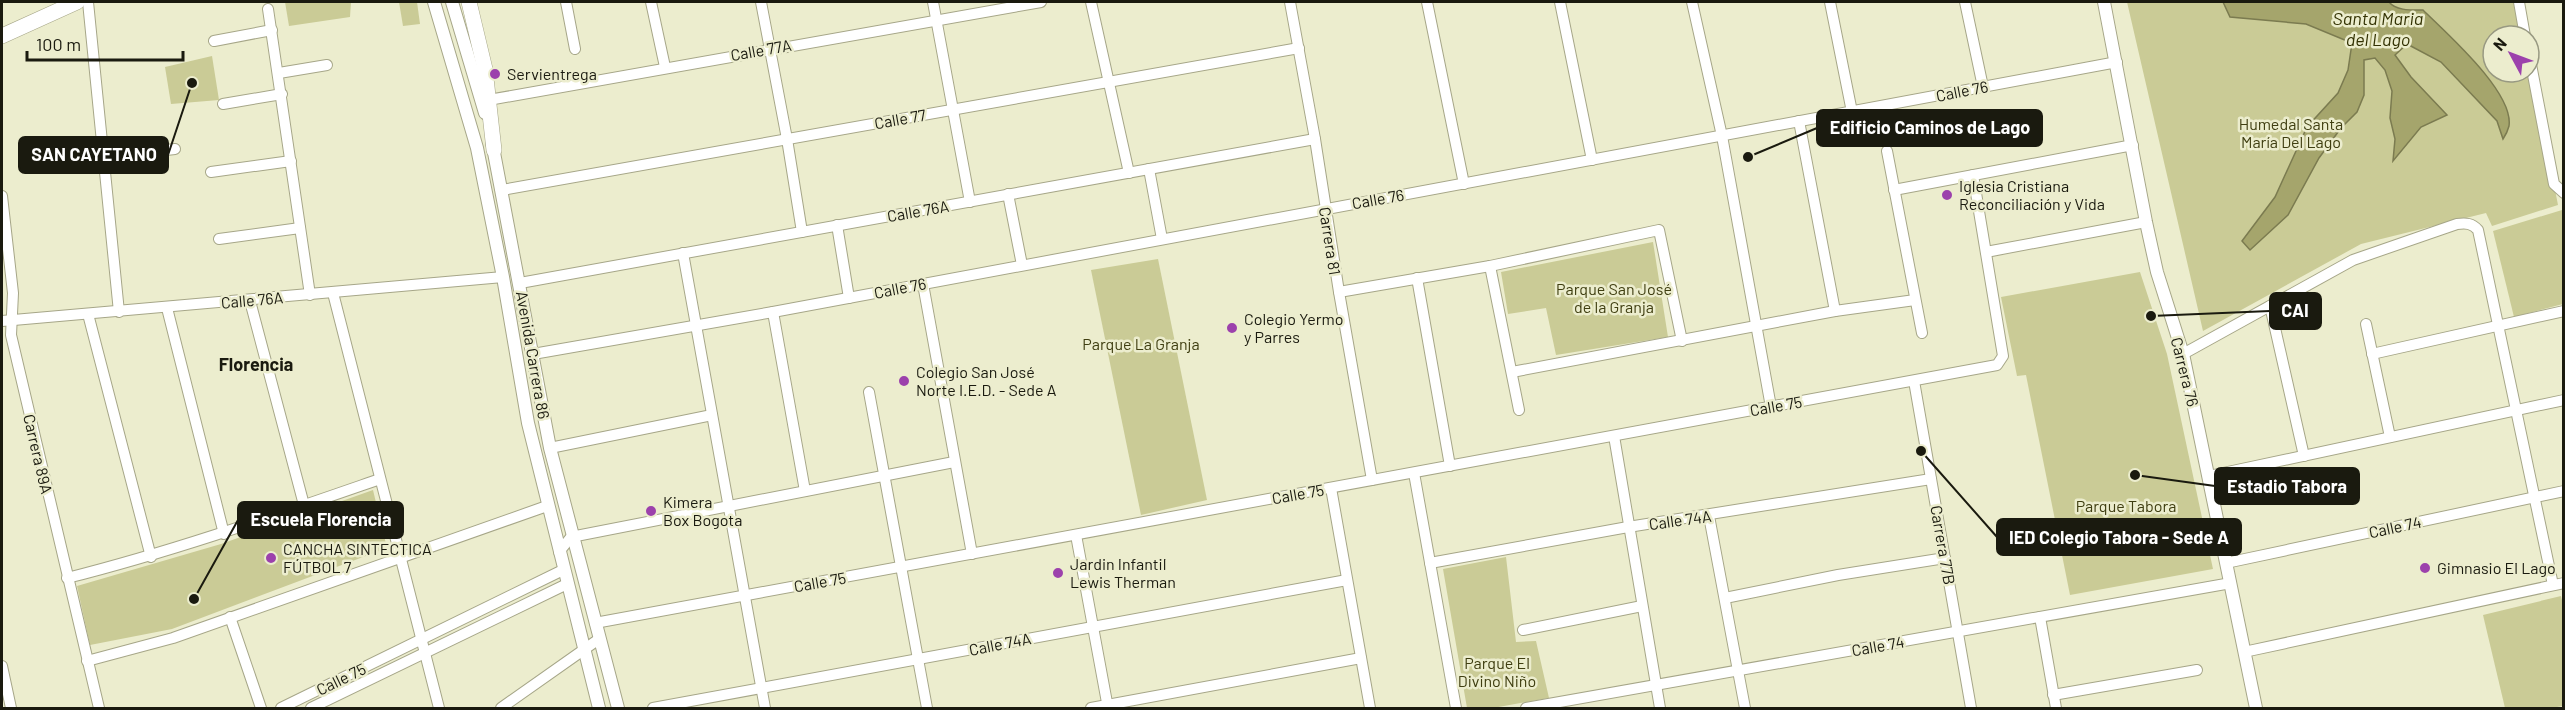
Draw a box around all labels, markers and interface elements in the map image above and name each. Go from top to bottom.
water label: Santa Maria del Lago [2333,7,2423,50]
scale bar [27,24,183,62]
north arrow [2481,24,2541,84]
text: 100 m [36,33,81,55]
text: N [2489,34,2510,54]
street label: Calle 77A [729,35,793,64]
place label: Servientrega [507,64,597,83]
marker: Servientrega [488,67,502,81]
street label: Calle 76 [1934,76,1990,105]
street label: Calle 77 [873,105,928,132]
callout: Edificio Caminos de Lago [1817,110,2042,146]
park label: Humedal Santa María Del Lago [2239,114,2343,151]
text: Edificio Caminos de Lago [1830,116,2030,138]
callout: SAN CAYETANO [19,137,168,173]
text: SAN CAYETANO [31,143,157,165]
place label: Iglesia Cristiana Reconciliación y Vida [1959,176,2105,213]
street label: Calle 76 [1350,185,1406,212]
marker: Iglesia Cristiana Reconciliación y Vida [1940,188,1954,202]
street label: Calle 76A [886,196,951,225]
street label: Carrera 81 [1316,206,1345,276]
street label: Calle 76 [872,273,928,302]
park label: Parque San José de la Granja [1556,279,1672,316]
street label: Calle 76A [220,287,284,312]
street label: Avenida Carrera 86 [513,289,554,420]
callout: CAI [2270,293,2321,329]
text: CAI [2281,299,2309,321]
place label: Colegio Yermo y Parres [1244,309,1343,346]
marker: Colegio Yermo y Parres [1225,321,1239,335]
park label: Parque La Granja [1082,334,1200,353]
street label: Carrera 76 [2168,335,2203,409]
district label: Florencia [219,353,293,375]
place label: Colegio San José Norte I.E.D. - Sede A [916,362,1057,399]
marker: Colegio San José Norte I.E.D. - Sede A [897,374,911,388]
street label: Calle 75 [1748,392,1803,419]
street label: Carrera 89A [20,412,57,496]
callout: Estadio Tabora [2215,468,2359,504]
text: Estadio Tabora [2227,475,2347,497]
street label: Calle 75 [1270,480,1325,507]
place label: Kimera Box Bogota [663,492,742,529]
park label: Parque Tabora [2076,496,2176,515]
callout: Escuela Florencia [238,502,403,538]
marker: Kimera Box Bogota [644,504,658,518]
street label: Carrera 77B [1927,504,1960,586]
street label: Calle 74A [1647,506,1713,533]
text: Escuela Florencia [251,508,391,530]
street label: Calle 74 [2367,512,2423,541]
callout: IED Colegio Tabora - Sede A [1997,519,2241,555]
text: IED Colegio Tabora - Sede A [2009,526,2229,548]
place label: CANCHA SINTECTICA FÚTBOL 7 [283,539,432,576]
marker: CANCHA SINTECTICA FÚTBOL 7 [264,551,278,565]
place label: Jardin Infantil Lewis Therman [1070,554,1176,591]
place label: Gimnasio El Lago [2437,558,2556,577]
marker: Gimnasio El Lago [2418,561,2432,575]
marker: Jardin Infantil Lewis Therman [1051,566,1065,580]
street label: Calle 75 [792,568,847,595]
street label: Calle 74A [967,628,1033,659]
street label: Calle 74 [1850,632,1906,659]
park label: Parque El Divino Niño [1458,653,1536,690]
street label: Calle 75 [313,658,369,699]

